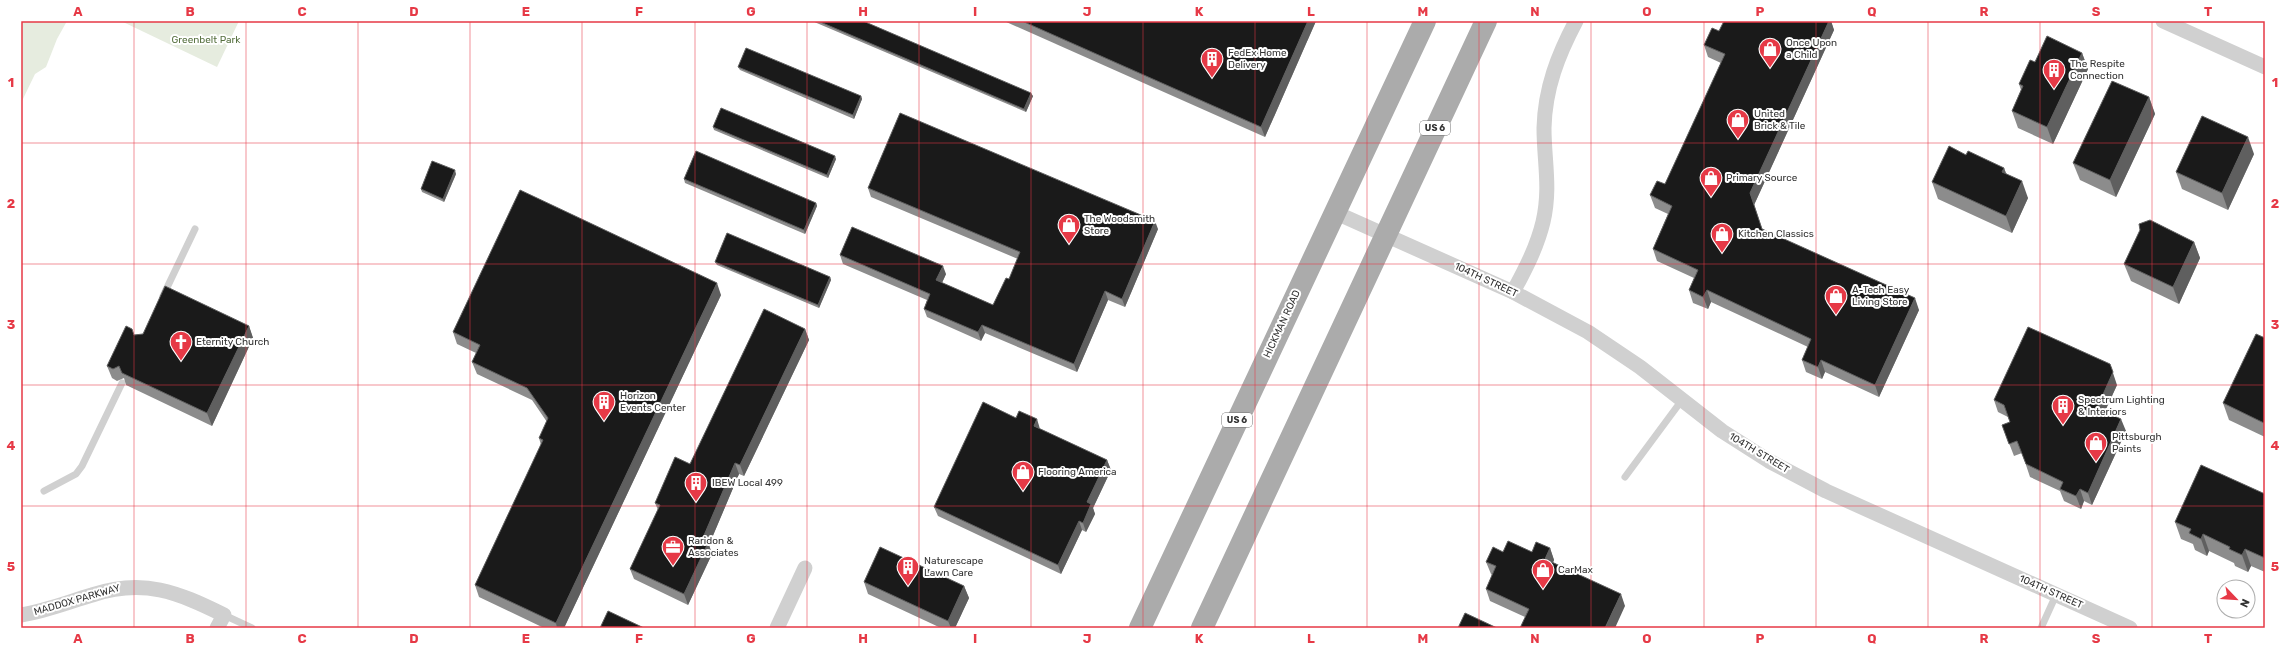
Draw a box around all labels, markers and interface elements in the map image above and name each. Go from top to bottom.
text: A [73,4,83,19]
text: B [185,4,195,19]
text: C [297,4,307,19]
text: D [409,4,419,19]
text: E [522,4,530,19]
text: F [635,4,643,19]
text: G [746,4,756,19]
text: H [858,4,868,19]
text: I [973,4,977,19]
text: J [1083,4,1091,19]
text: K [1195,4,1204,19]
text: L [1307,4,1315,19]
text: M [1418,4,1428,19]
text: N [1530,4,1540,19]
text: O [1642,4,1652,19]
text: P [1756,4,1765,19]
text: Q [1867,4,1877,19]
text: R [1980,4,1989,19]
text: S [2092,4,2101,19]
text: T [2204,4,2212,19]
park label: Greenbelt Park [172,34,241,46]
shop icon: Once Upon a Child [1757,36,1783,69]
place label: Once Upon a Child [1786,37,1837,61]
building icon: FedEx Home Delivery [1199,46,1225,79]
place label: FedEx Home Delivery [1228,47,1287,71]
building icon: The Respite Connection [2041,57,2067,90]
place label: The Respite Connection [2070,58,2125,82]
text: 1 [8,75,14,90]
text: 1 [2272,75,2278,90]
shop icon: United Brick & Tile [1725,107,1751,140]
place label: United Brick & Tile [1754,108,1806,132]
road number: US 6 [1420,121,1450,135]
shop icon: Primary Source [1698,165,1724,198]
place label: Primary Source [1726,172,1798,184]
text: 2 [7,196,15,211]
text: 2 [2271,196,2279,211]
shop icon: The Woodsmith Store [1056,212,1082,245]
place label: The Woodsmith Store [1084,213,1155,237]
shop icon: Kitchen Classics [1709,221,1735,254]
place label: Kitchen Classics [1738,228,1814,240]
street label: 104TH STREET [1452,260,1520,300]
shop icon: A-Tech Easy Living Store [1823,283,1849,316]
place label: A-Tech Easy Living Store [1852,284,1910,308]
street label: HICKMAN ROAD [1261,288,1303,360]
text: 3 [7,317,16,332]
text: 3 [2271,317,2280,332]
church icon: Eternity Church [168,329,194,362]
place label: Eternity Church [196,336,269,348]
building icon: Horizon Events Center [591,389,617,422]
place label: Horizon Events Center [620,390,686,414]
building icon: Spectrum Lighting & Interiors [2050,393,2076,426]
place label: Spectrum Lighting & Interiors [2078,394,2165,418]
road number: US 6 [1222,413,1252,427]
street label: 104TH STREET [1727,430,1792,476]
shop icon: Pittsburgh Paints [2083,430,2109,463]
place label: Pittsburgh Paints [2112,431,2161,455]
text: 4 [7,438,16,453]
text: 4 [2271,438,2280,453]
shop icon: Flooring America [1010,459,1036,492]
place label: Flooring America [1038,466,1117,478]
building icon: IBEW Local 499 [683,470,709,503]
place label: IBEW Local 499 [712,477,783,489]
office icon: Raridon & Associates [660,534,686,567]
place label: Raridon & Associates [688,535,739,559]
building icon: Naturescape Lawn Care [895,554,921,587]
place label: Naturescape Lawn Care [924,555,984,579]
shop icon: CarMax [1530,557,1556,590]
text: 5 [7,559,15,574]
text: 5 [2271,559,2279,574]
place label: CarMax [1558,564,1593,576]
street label: 104TH STREET [2017,573,2085,611]
north arrow [2216,579,2256,619]
street label: MADDOX PARKWAY [32,582,122,618]
text: N [2237,597,2252,609]
text: A [73,631,83,646]
text: B [185,631,195,646]
text: C [297,631,307,646]
text: D [409,631,419,646]
text: E [522,631,530,646]
text: F [635,631,643,646]
text: G [746,631,756,646]
text: H [858,631,868,646]
text: I [973,631,977,646]
text: J [1083,631,1091,646]
text: K [1195,631,1204,646]
text: L [1307,631,1315,646]
text: M [1418,631,1428,646]
text: N [1530,631,1540,646]
text: O [1642,631,1652,646]
text: P [1756,631,1765,646]
text: Q [1867,631,1877,646]
text: R [1980,631,1989,646]
text: S [2092,631,2101,646]
text: T [2204,631,2212,646]

